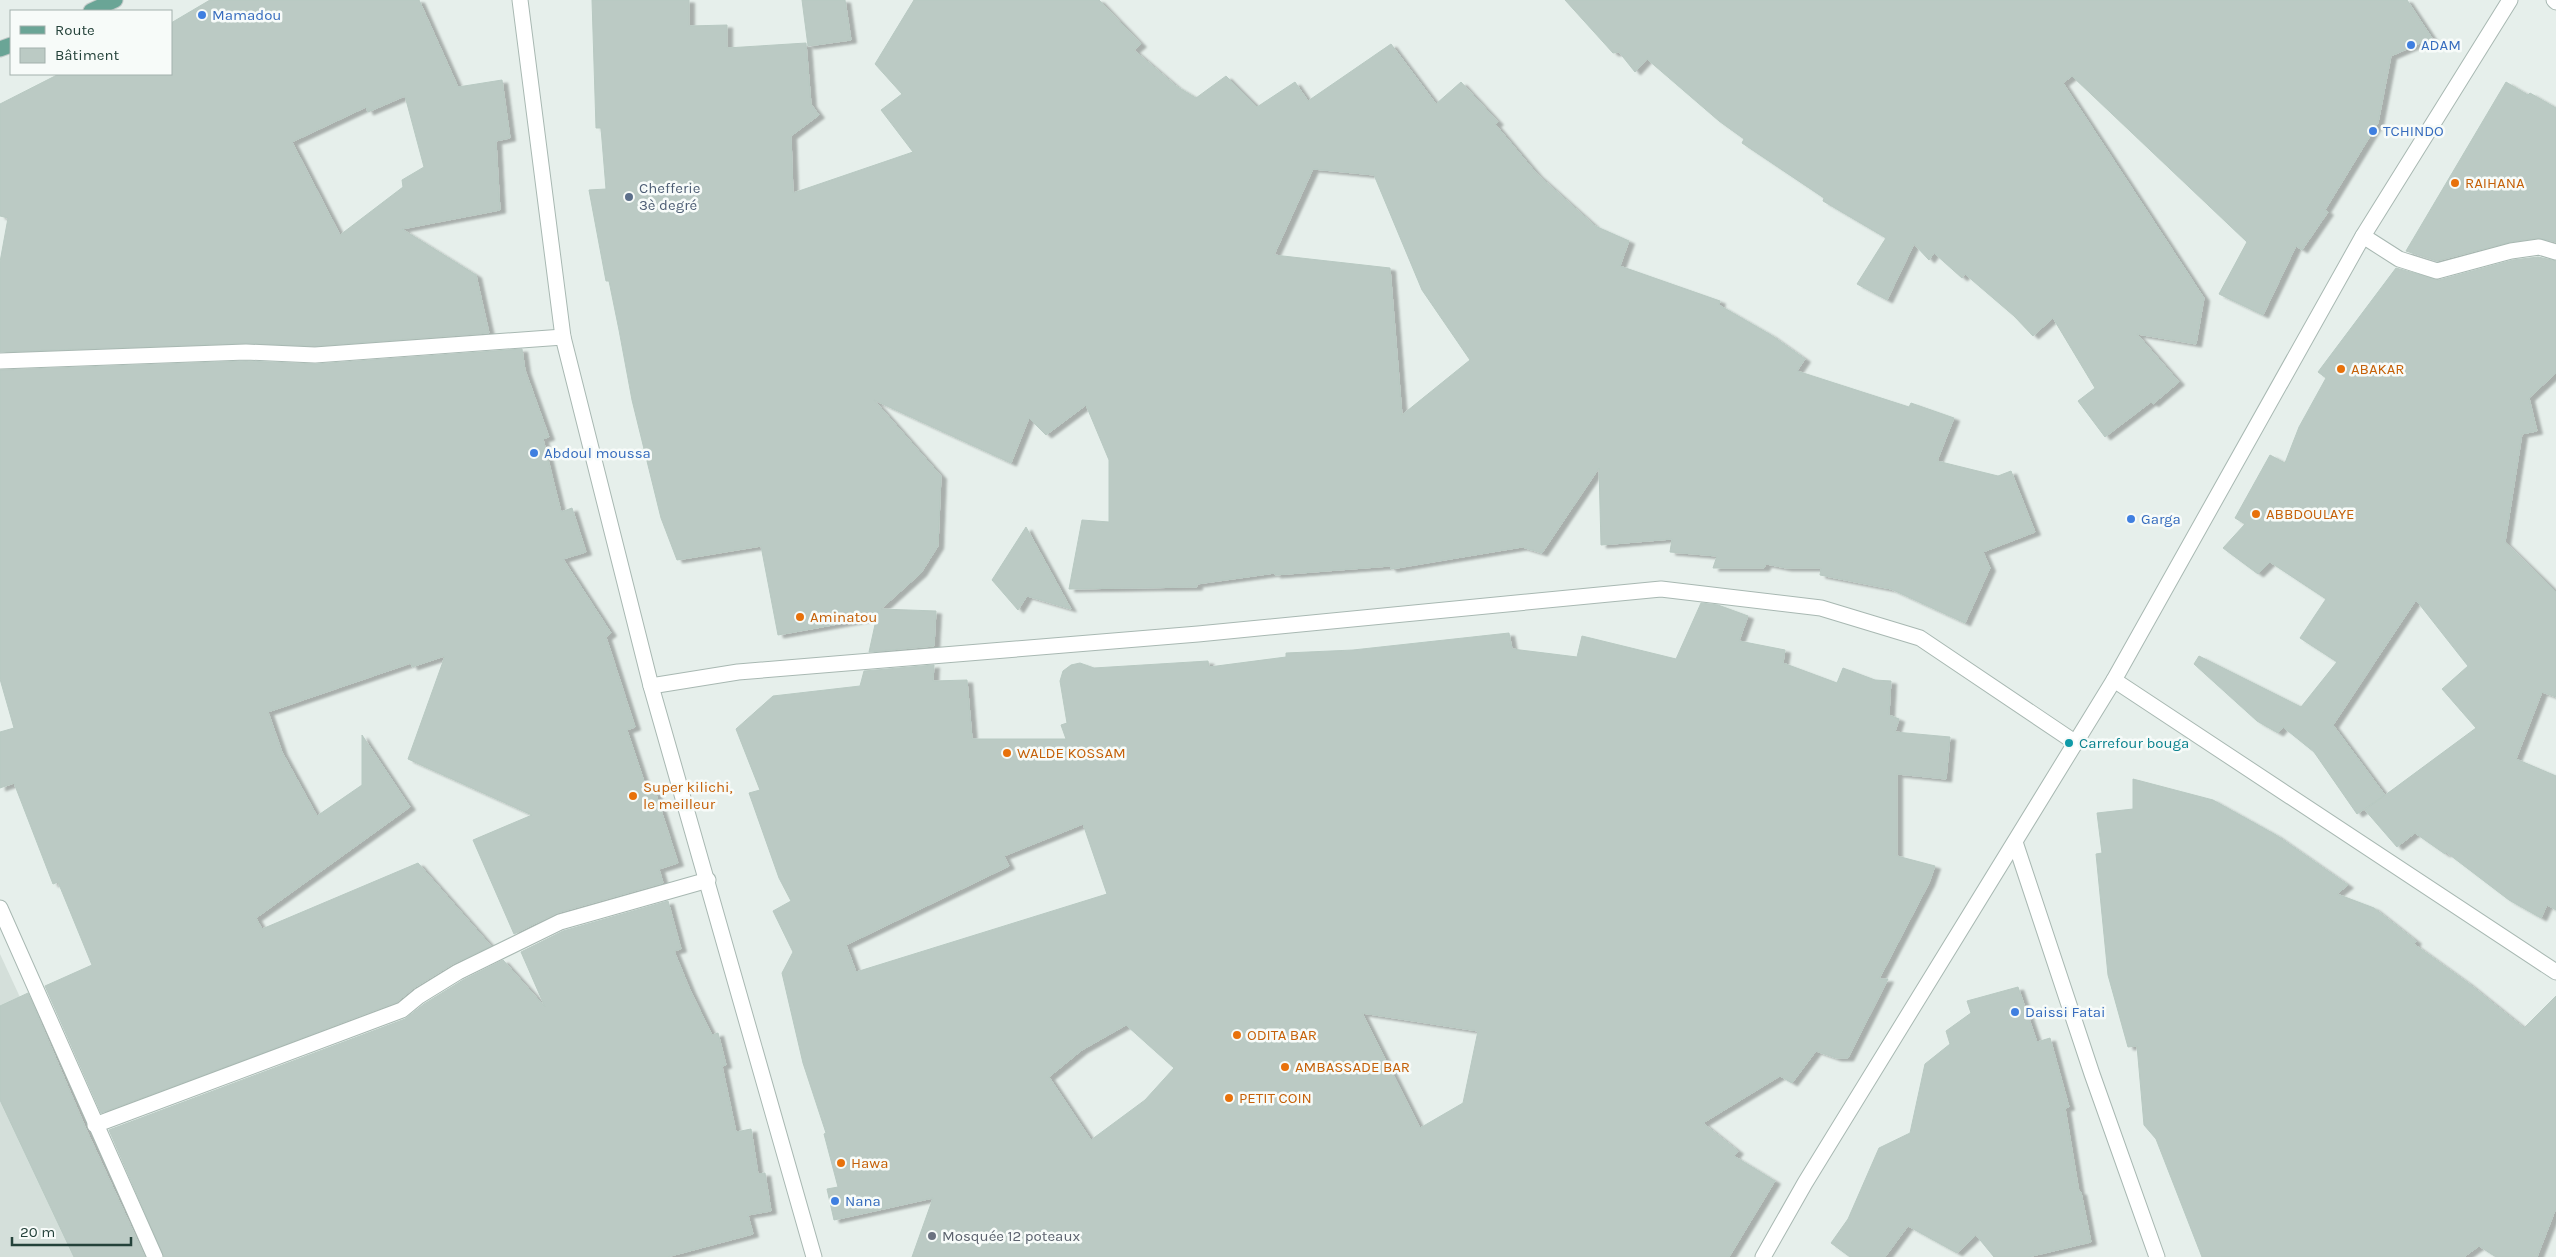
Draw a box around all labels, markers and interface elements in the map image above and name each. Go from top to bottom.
place label: Mamadou [212,6,281,24]
marker: Mamadou [196,9,208,21]
legend [10,10,172,75]
text: Route [55,21,95,39]
place label: ADAM [2421,36,2461,54]
marker: ADAM [2405,39,2417,51]
text: Bâtiment [55,46,119,64]
place label: TCHINDO [2383,122,2444,140]
marker: TCHINDO [2367,125,2379,137]
place label: RAIHANA [2465,174,2525,192]
marker: RAIHANA [2449,177,2461,189]
place label: Chefferie 3è degré [639,179,701,214]
marker: Chefferie 3è degré [623,191,635,203]
place label: ABAKAR [2351,360,2404,378]
marker: ABAKAR [2335,363,2347,375]
place label: Abdoul moussa [544,444,651,462]
marker: Abdoul moussa [528,447,540,459]
place label: ABBDOULAYE [2266,505,2355,523]
marker: ABBDOULAYE [2250,508,2262,520]
place label: Garga [2141,510,2181,528]
marker: Garga [2125,513,2137,525]
place label: Aminatou [810,608,877,626]
marker: Aminatou [794,611,806,623]
place label: Carrefour bouga [2079,734,2189,752]
marker: Carrefour bouga [2063,737,2075,749]
place label: WALDE KOSSAM [1017,744,1126,762]
marker: WALDE KOSSAM [1001,747,1013,759]
place label: Super kilichi, le meilleur [643,778,733,813]
marker: Super kilichi, le meilleur [627,790,639,802]
place label: Daissi Fatai [2025,1003,2106,1021]
marker: Daissi Fatai [2009,1006,2021,1018]
place label: ODITA BAR [1247,1026,1317,1044]
marker: ODITA BAR [1231,1029,1243,1041]
place label: AMBASSADE BAR [1295,1058,1410,1076]
marker: AMBASSADE BAR [1279,1061,1291,1073]
place label: PETIT COIN [1239,1089,1312,1107]
marker: PETIT COIN [1223,1092,1235,1104]
place label: Hawa [851,1154,888,1172]
marker: Hawa [835,1157,847,1169]
place label: Nana [845,1192,881,1210]
marker: Nana [829,1195,841,1207]
scale bar [12,1214,131,1246]
text: 20 m [20,1223,55,1241]
place label: Mosquée 12 poteaux [942,1227,1080,1245]
marker: Mosquée 12 poteaux [926,1230,938,1242]

